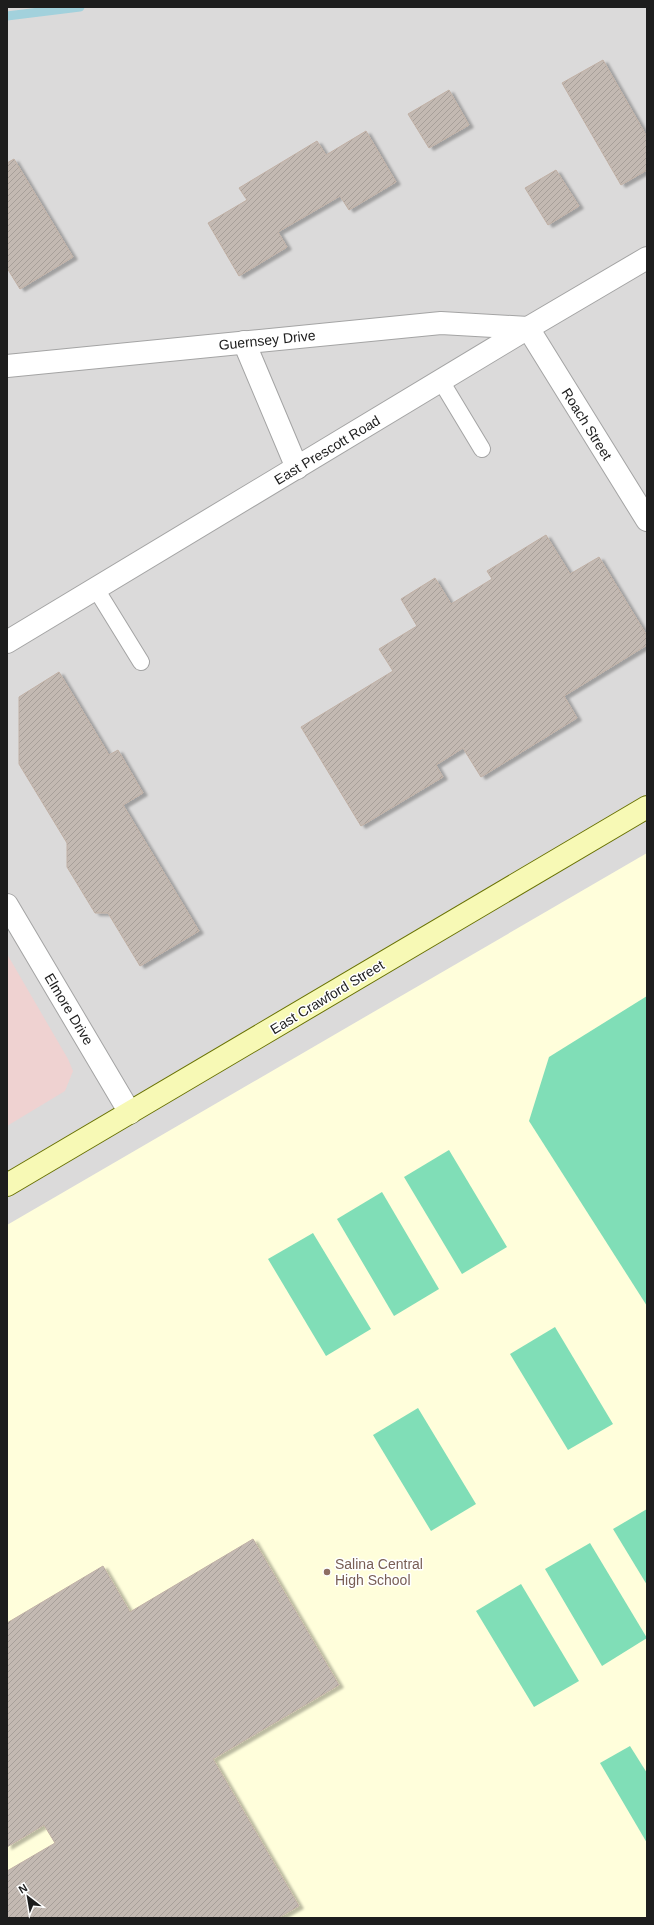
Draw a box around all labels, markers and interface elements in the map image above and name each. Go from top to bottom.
street label: Guernsey Drive [218,327,316,353]
street label: Roach Street [559,385,615,463]
street label: East Prescott Road [271,412,383,488]
street label: East Crawford Street [267,957,387,1037]
street label: Elmore Drive [41,970,97,1048]
place label: Salina Central High School [335,1556,423,1588]
marker: Salina Central High School [322,1567,332,1577]
north arrow [8,1877,48,1917]
text: N [16,1881,29,1896]

